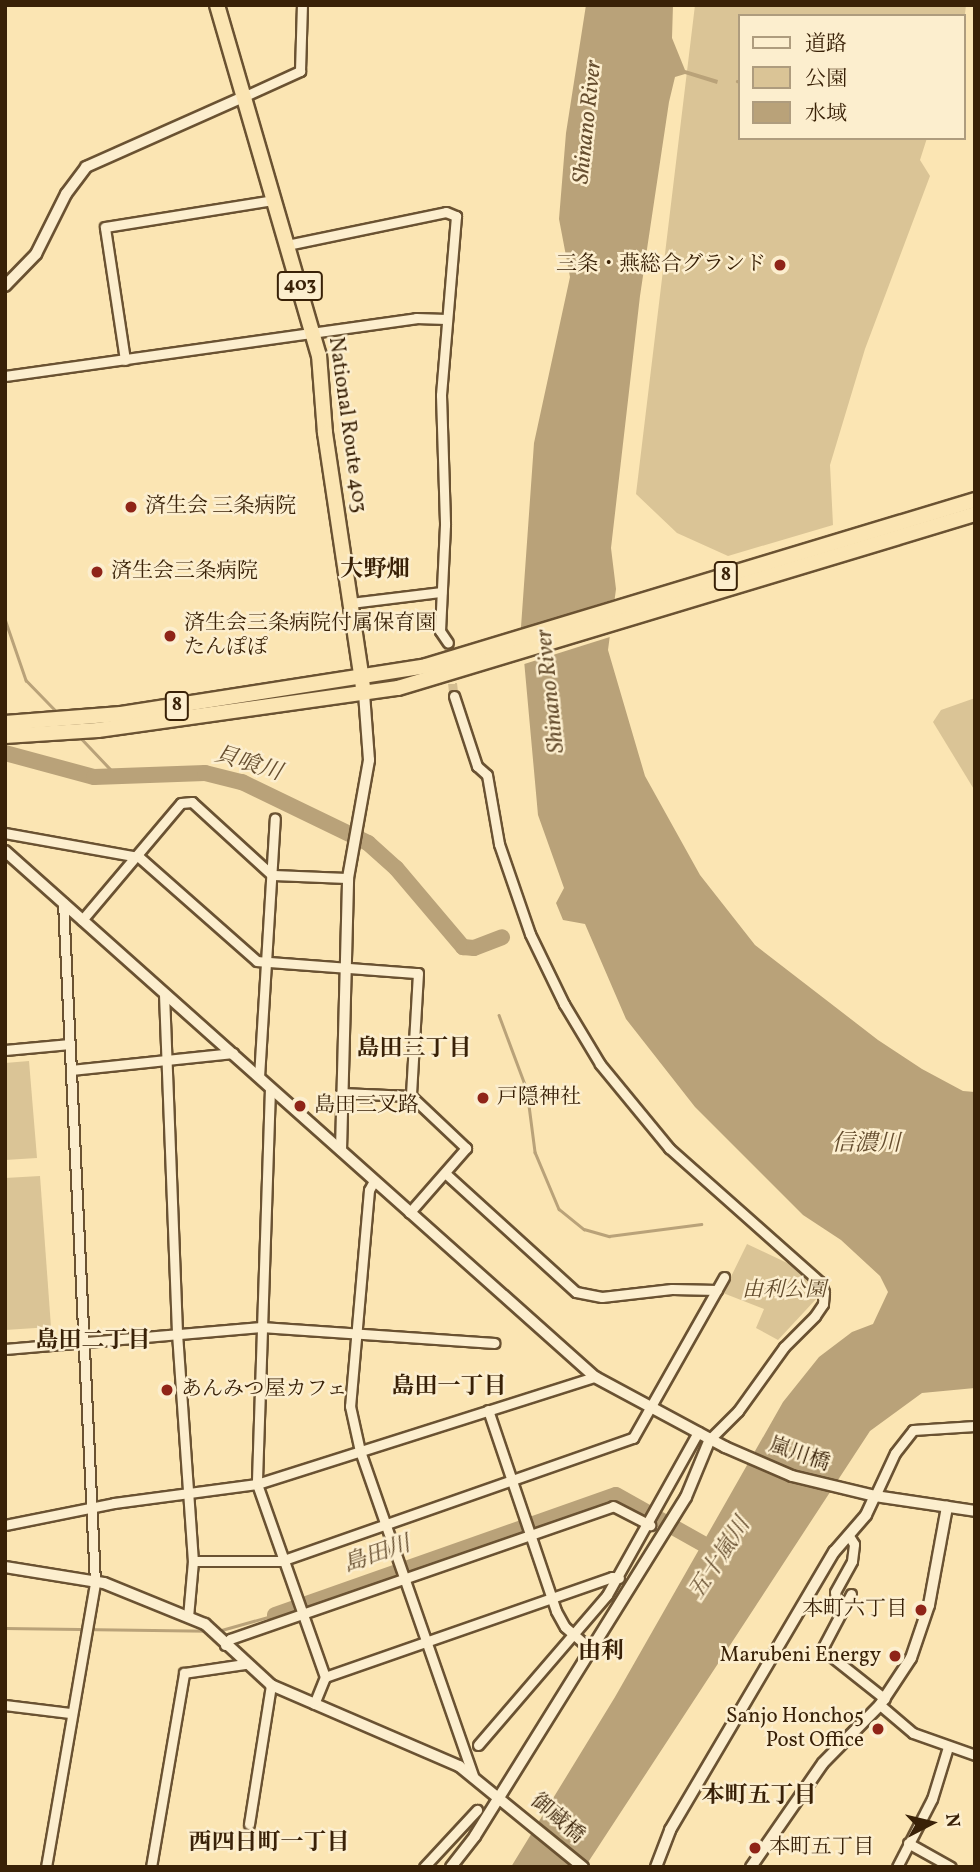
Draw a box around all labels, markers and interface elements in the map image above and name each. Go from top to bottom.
legend [738,14,966,140]
text: 道路 [805,30,847,59]
water label: Shinano River [568,59,608,185]
text: 公園 [805,65,847,94]
text: 水域 [805,100,847,129]
place label: 三条・燕総合グランド [556,252,766,278]
marker: 三条・燕総合グランド [772,257,788,273]
road number: 403 [276,270,324,302]
street label: National Route 403 [322,335,372,515]
place label: 済生会 三条病院 [145,494,296,520]
marker: 済生会 三条病院 [123,499,139,515]
district label: 大野畑 [341,556,409,584]
place label: 済生会三条病院 [111,559,258,585]
road number: 8 [714,561,738,592]
marker: 済生会三条病院 [89,564,105,580]
place label: 済生会三条病院付属保育園 たんぽぽ [184,611,436,661]
marker: 済生会三条病院付属保育園 たんぽぽ [162,628,178,644]
water label: Shinano River [531,628,571,754]
road number: 8 [165,691,189,722]
water label: 貝喰川 [211,741,285,787]
district label: 島田三丁目 [357,1035,471,1063]
place label: 戸隠神社 [497,1085,581,1111]
marker: 戸隠神社 [475,1090,491,1106]
place label: 島田三叉路 [314,1093,419,1119]
marker: 島田三叉路 [292,1098,308,1114]
water label: 信濃川 [832,1130,900,1158]
park label: 由利公園 [742,1278,826,1304]
district label: 島田二丁目 [36,1327,150,1355]
district label: 島田一丁目 [392,1373,506,1401]
place label: あんみつ屋カフェ [181,1377,349,1403]
marker: あんみつ屋カフェ [159,1382,175,1398]
street label: 嵐川橋 [765,1433,833,1477]
water label: 五十嵐川 [683,1513,757,1605]
water label: 島田川 [340,1531,414,1579]
place label: 本町六丁目 [802,1597,907,1623]
marker: 本町六丁目 [913,1602,929,1618]
district label: 由利 [578,1638,624,1666]
place label: Marubeni Energy [720,1643,881,1669]
marker: Marubeni Energy [887,1648,903,1664]
place label: Sanjo Honcho5 Post Office [726,1704,864,1754]
marker: Sanjo Honcho5 Post Office [870,1721,886,1737]
district label: 本町五丁目 [702,1782,816,1810]
north arrow [896,1788,966,1858]
street label: 御蔵橋 [525,1789,589,1849]
text: N [938,1812,966,1829]
district label: 西四日町一丁目 [189,1829,349,1857]
place label: 本町五丁目 [769,1835,874,1861]
marker: 本町五丁目 [747,1840,763,1856]

